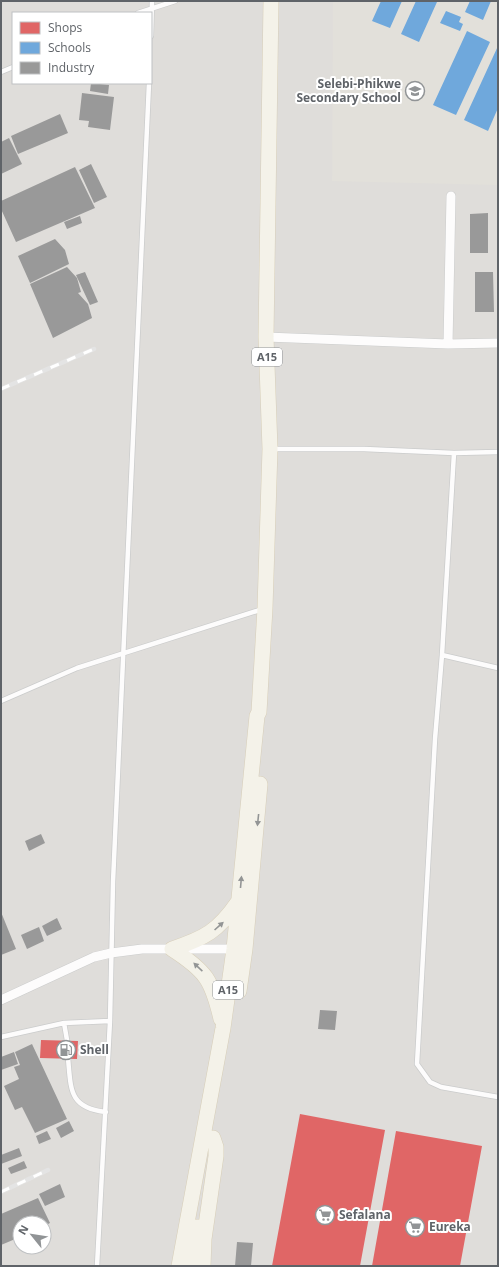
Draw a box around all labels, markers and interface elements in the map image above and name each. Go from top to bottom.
legend [12,12,152,84]
text: Shops [48,19,83,36]
text: Schools [48,39,91,56]
text: Industry [48,59,95,76]
place label: Selebi-Phikwe Secondary School [296,75,401,106]
school or university icon: Selebi-Phikwe Secondary School [404,80,426,102]
road number: A15 [252,348,282,366]
one-way arrow [254,814,261,826]
one-way arrow [237,876,244,888]
one-way arrow [214,921,225,930]
one-way arrow [193,963,203,972]
road number: A15 [213,981,243,999]
fuel station icon: Shell [55,1039,77,1061]
place label: Shell [80,1041,109,1058]
supermarket icon: Sefalana [314,1204,336,1226]
place label: Sefalana [339,1206,391,1223]
north arrow [12,1215,52,1255]
supermarket icon: Eureka [404,1216,426,1238]
place label: Eureka [429,1218,471,1235]
text: N [14,1222,32,1237]

